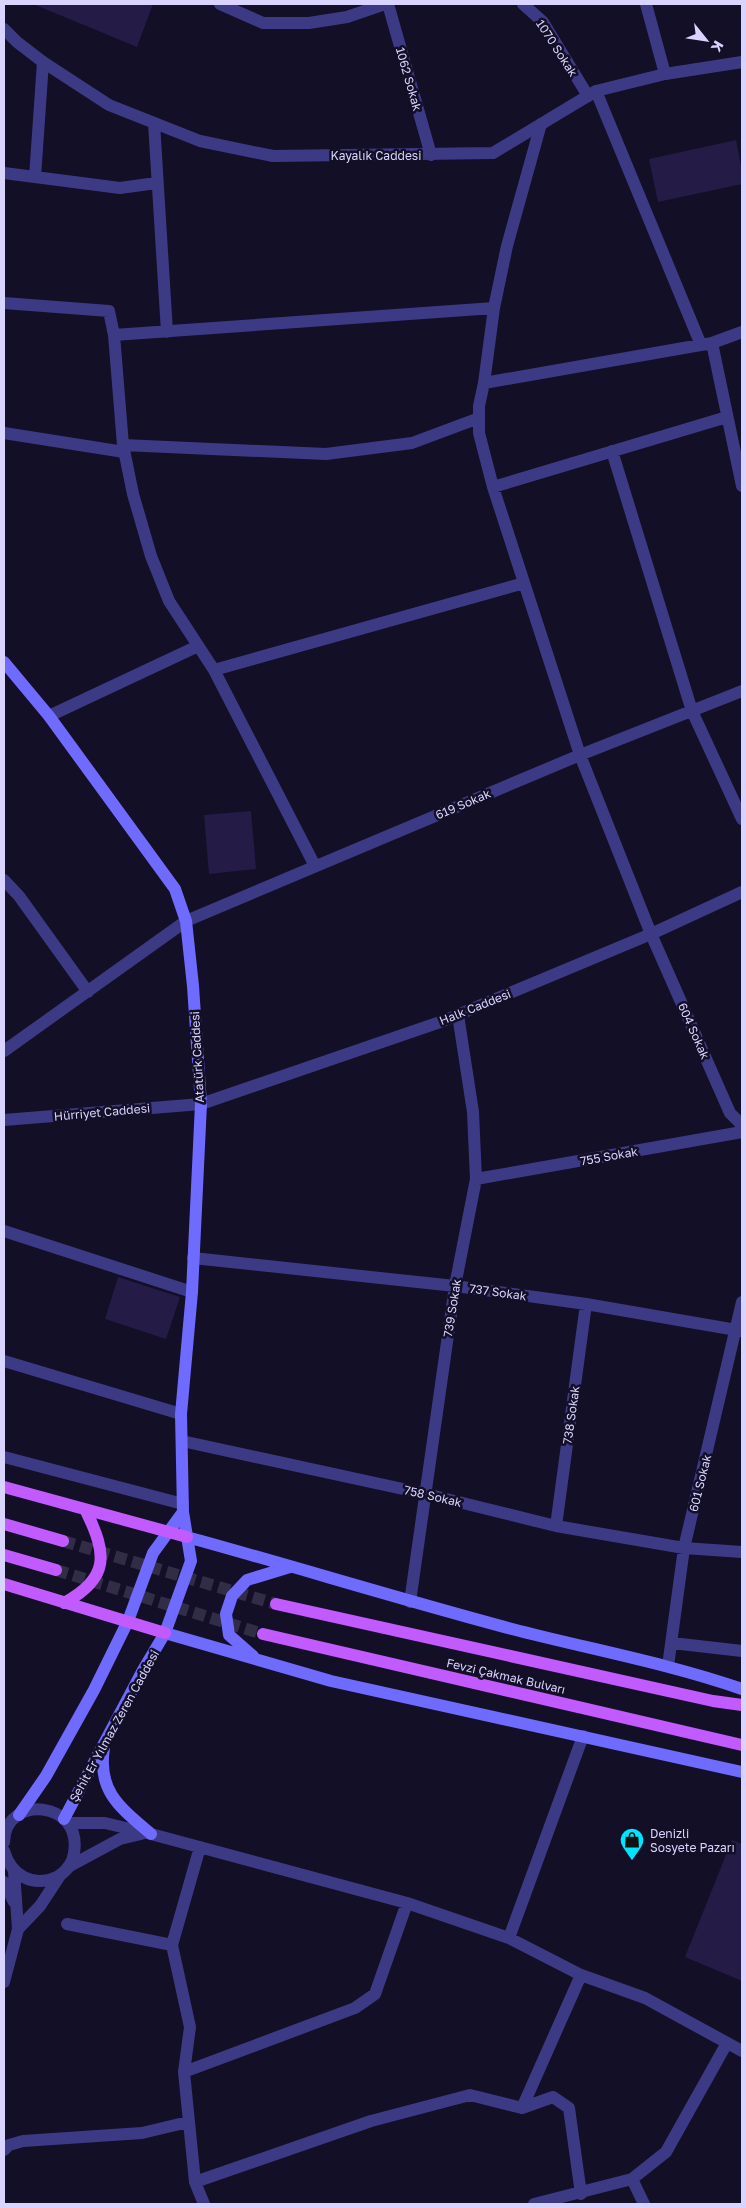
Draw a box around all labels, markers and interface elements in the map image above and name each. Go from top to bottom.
north arrow [681,15,731,65]
street label: 1070 Sokak [533,17,581,80]
text: K [708,38,728,55]
street label: 1062 Sokak [393,45,425,113]
street label: Kayalık Caddesi [331,148,421,163]
street label: 619 Sokak [433,786,493,822]
street label: Halk Caddesi [437,986,513,1028]
street label: 604 Sokak [675,1000,713,1062]
street label: Atatürk Caddesi [187,1011,207,1103]
street label: Hürriyet Caddesi [53,1100,151,1124]
street label: 755 Sokak [579,1144,639,1168]
street label: 739 Sokak [440,1278,464,1338]
street label: 737 Sokak [468,1281,528,1303]
street label: 738 Sokak [559,1385,583,1445]
street label: 601 Sokak [686,1453,714,1513]
street label: 758 Sokak [403,1482,464,1510]
street label: Şehit Er Yılmaz Zeren Caddesi [66,1647,162,1805]
street label: Fevzi Çakmak Bulvarı [445,1655,567,1697]
place label: Denizli Sosyete Pazarı [650,1826,735,1855]
shop icon: Denizli Sosyete Pazarı [619,1827,645,1861]

